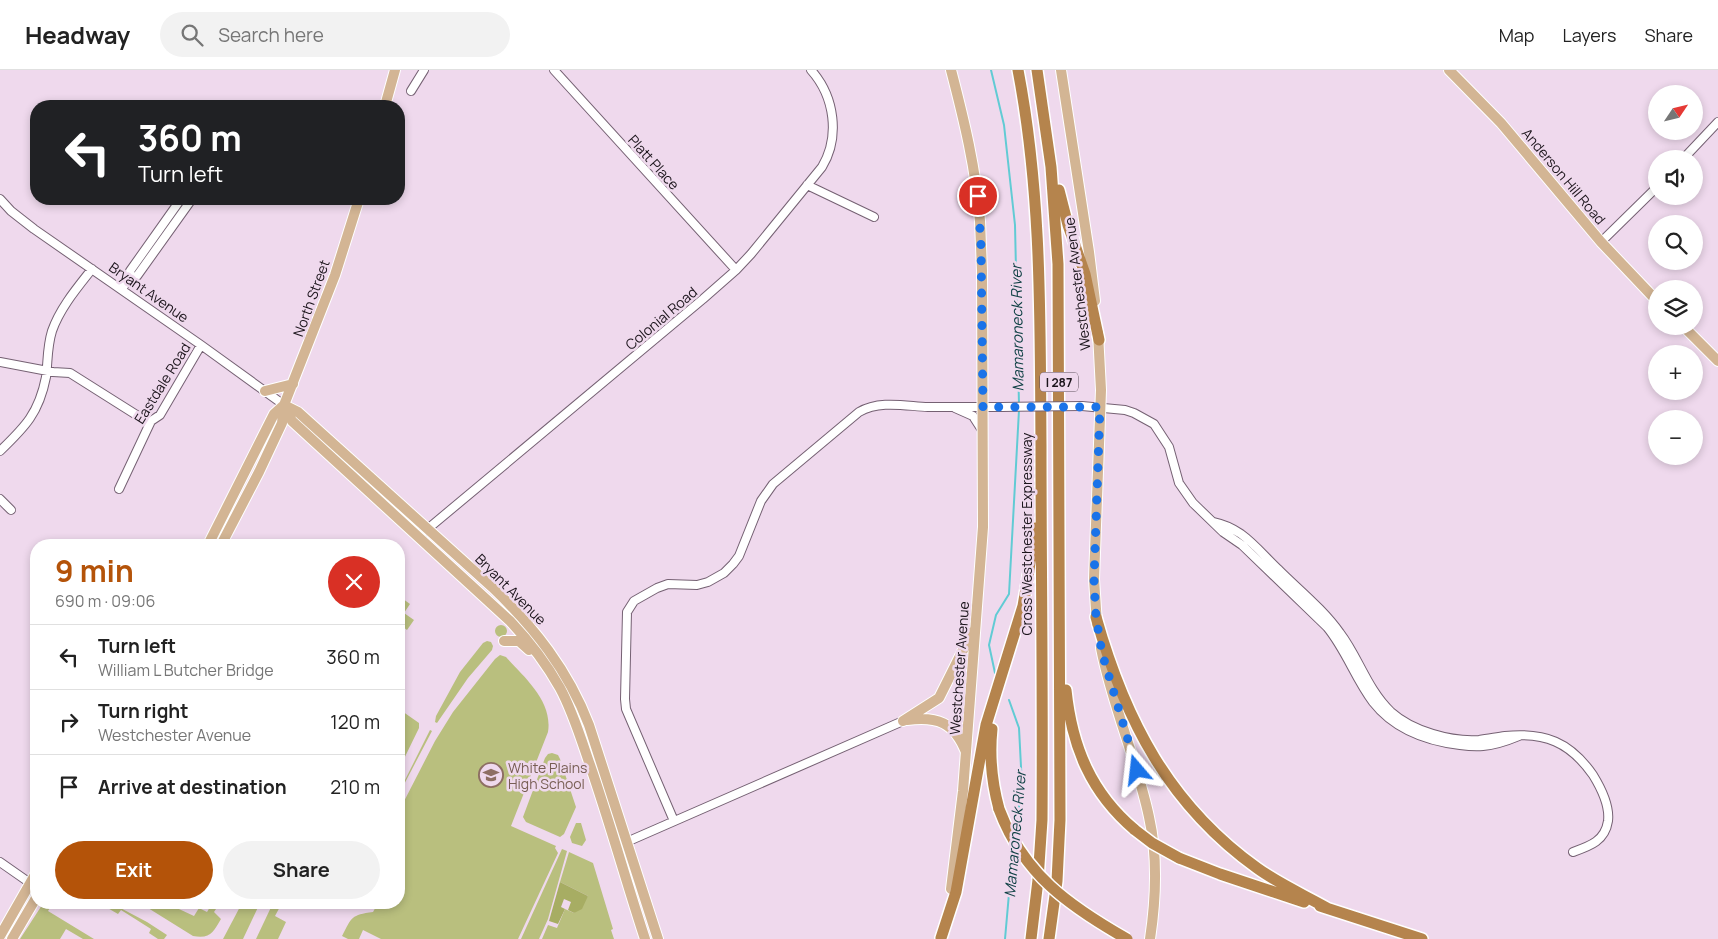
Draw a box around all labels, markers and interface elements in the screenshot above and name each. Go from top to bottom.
search box [160,12,510,57]
text: Headway [25,18,130,51]
icon: search [178,21,206,49]
text: Search here [218,22,324,48]
text: Map [1499,23,1534,47]
text: Layers [1562,23,1616,47]
text: Share [1644,23,1693,47]
north arrow [1648,85,1702,140]
map controls [1648,85,1703,465]
text: 360 m [138,114,242,162]
icon: left [55,120,120,185]
street label: Anderson Hill Road [1518,124,1610,228]
street label: Platt Place [624,130,684,194]
button: sound [1648,150,1703,205]
text: Turn left [138,159,223,189]
pin [957,175,999,217]
icon: arrive [964,182,992,210]
button: search [1648,215,1703,270]
street label: Westchester Avenue [1059,216,1095,352]
street label: North Street [288,256,334,339]
street label: Bryant Avenue [105,258,193,326]
water label: Mamaroneck River [1005,262,1029,392]
button: layers [1648,280,1703,335]
street label: Colonial Road [621,282,701,354]
street label: Eastdale Road [130,339,194,427]
button: + [1648,345,1703,400]
road number: I 287 [1040,372,1078,392]
button: − [1648,410,1703,465]
street label: Cross Westchester Expressway [1017,432,1036,635]
street label: Bryant Avenue [471,549,551,629]
text: 9 min [55,550,134,591]
button: close [328,556,380,608]
text: 690 m · 09:06 [55,590,155,612]
street label: Westchester Avenue [945,600,973,736]
text: Turn left [98,633,176,659]
icon: left [55,643,83,671]
text: 360 m [326,644,380,670]
text: William L Butcher Bridge [98,659,274,681]
text: Turn right [98,698,188,724]
icon: right [55,708,83,736]
text: 120 m [330,709,380,735]
text: Westchester Avenue [98,724,251,746]
position arrow [1110,743,1162,795]
place label: White Plains High School [508,758,587,793]
school or university icon: White Plains High School [478,762,504,788]
water label: Mamaroneck River [999,767,1031,898]
icon: arrive [55,773,83,801]
text: Arrive at destination [98,774,287,800]
text: 210 m [330,774,380,800]
button: Exit [55,841,213,899]
button: Share [223,841,380,899]

